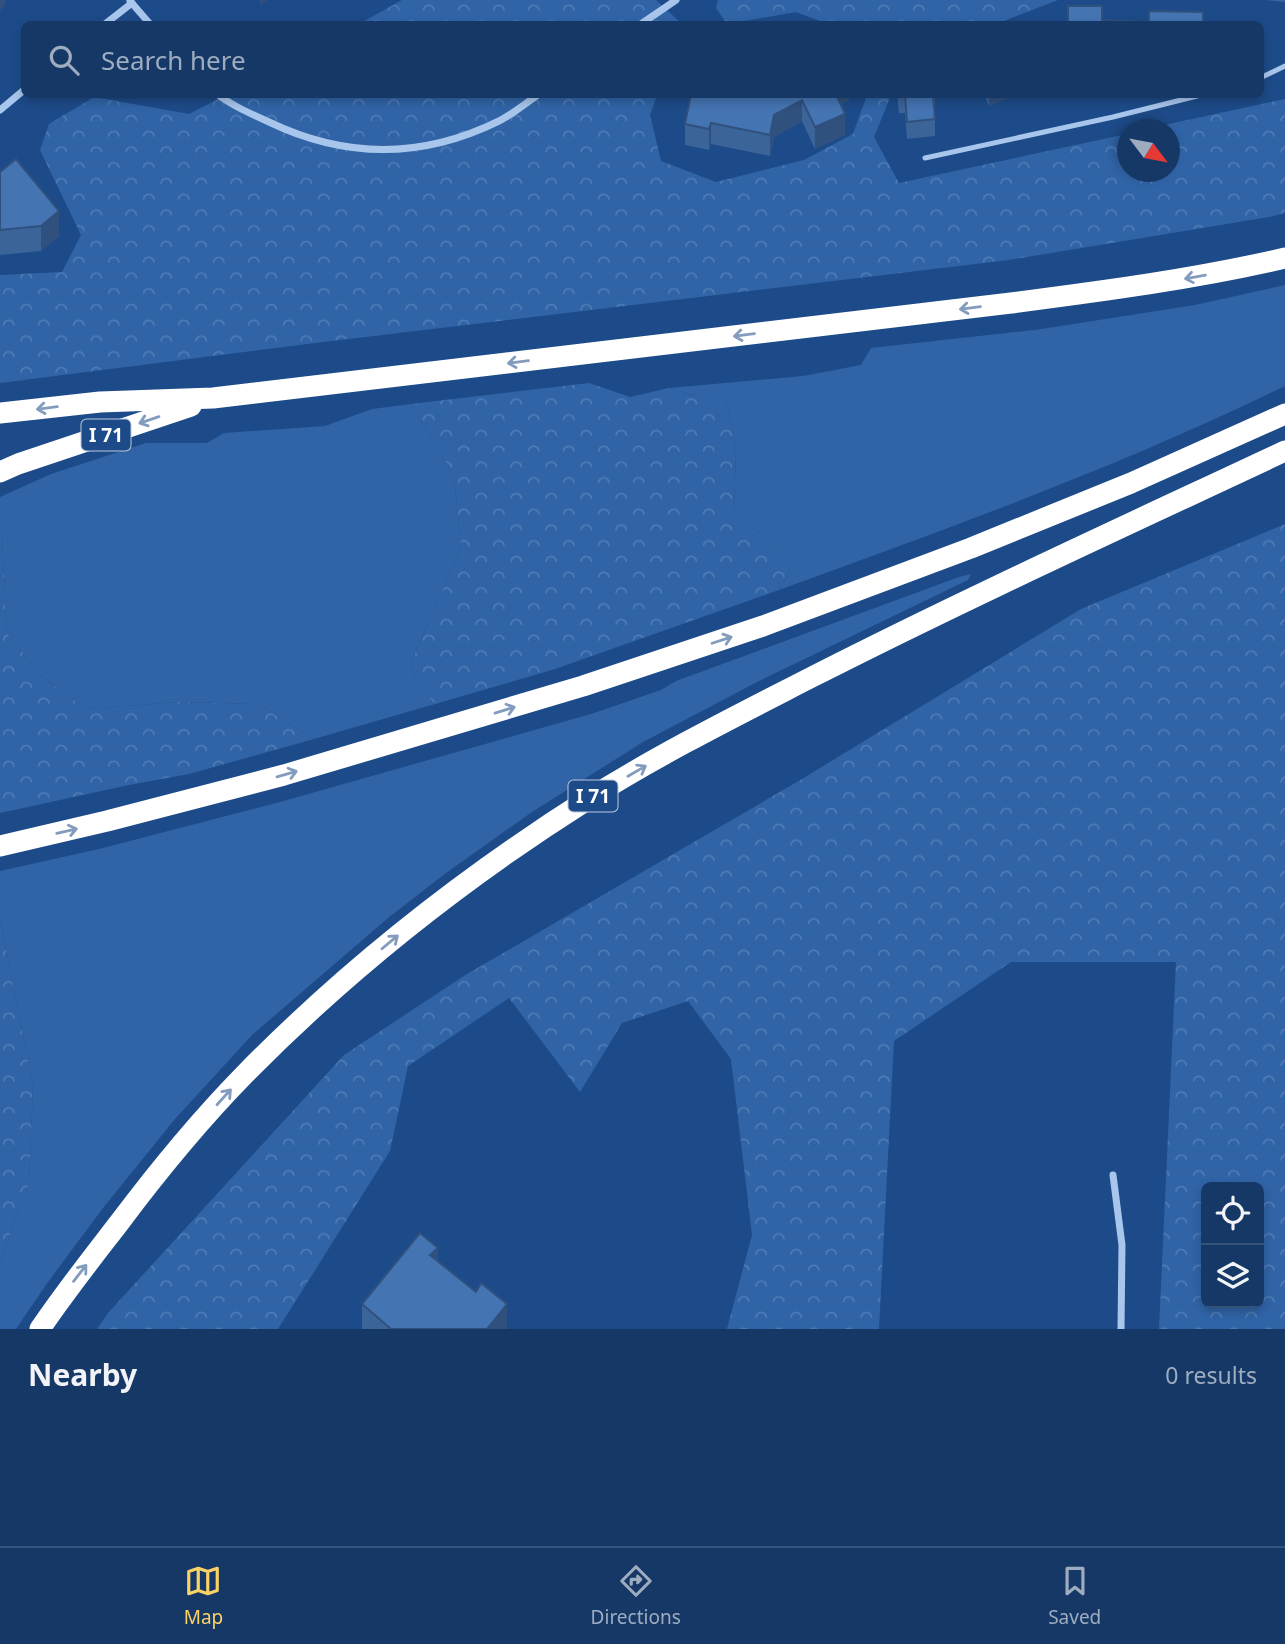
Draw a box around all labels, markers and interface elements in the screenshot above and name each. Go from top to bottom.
search box [21,21,1264,98]
icon: search [45,41,83,79]
text: Search here [101,42,246,78]
north arrow [1117,119,1180,182]
one-way arrow [1184,271,1207,284]
one-way arrow [959,302,982,315]
one-way arrow [733,329,756,342]
one-way arrow [507,356,530,369]
one-way arrow [37,401,59,414]
one-way arrow [138,415,160,427]
road number: I 71 [82,420,130,450]
one-way arrow [710,633,732,645]
one-way arrow [494,702,516,715]
one-way arrow [626,764,646,778]
one-way arrow [275,767,298,780]
road number: I 71 [568,780,618,811]
one-way arrow [55,824,77,837]
one-way arrow [380,934,398,950]
one-way arrow [216,1088,232,1106]
map controls [1201,1182,1264,1308]
button: locate [1201,1182,1264,1245]
button: layers [1201,1245,1264,1308]
one-way arrow [72,1265,87,1283]
text: Nearby [28,1354,137,1395]
text: 0 results [1165,1359,1257,1391]
tab: Map [184,1562,223,1630]
tab: Directions [591,1562,681,1630]
tab: Saved [1048,1562,1101,1630]

